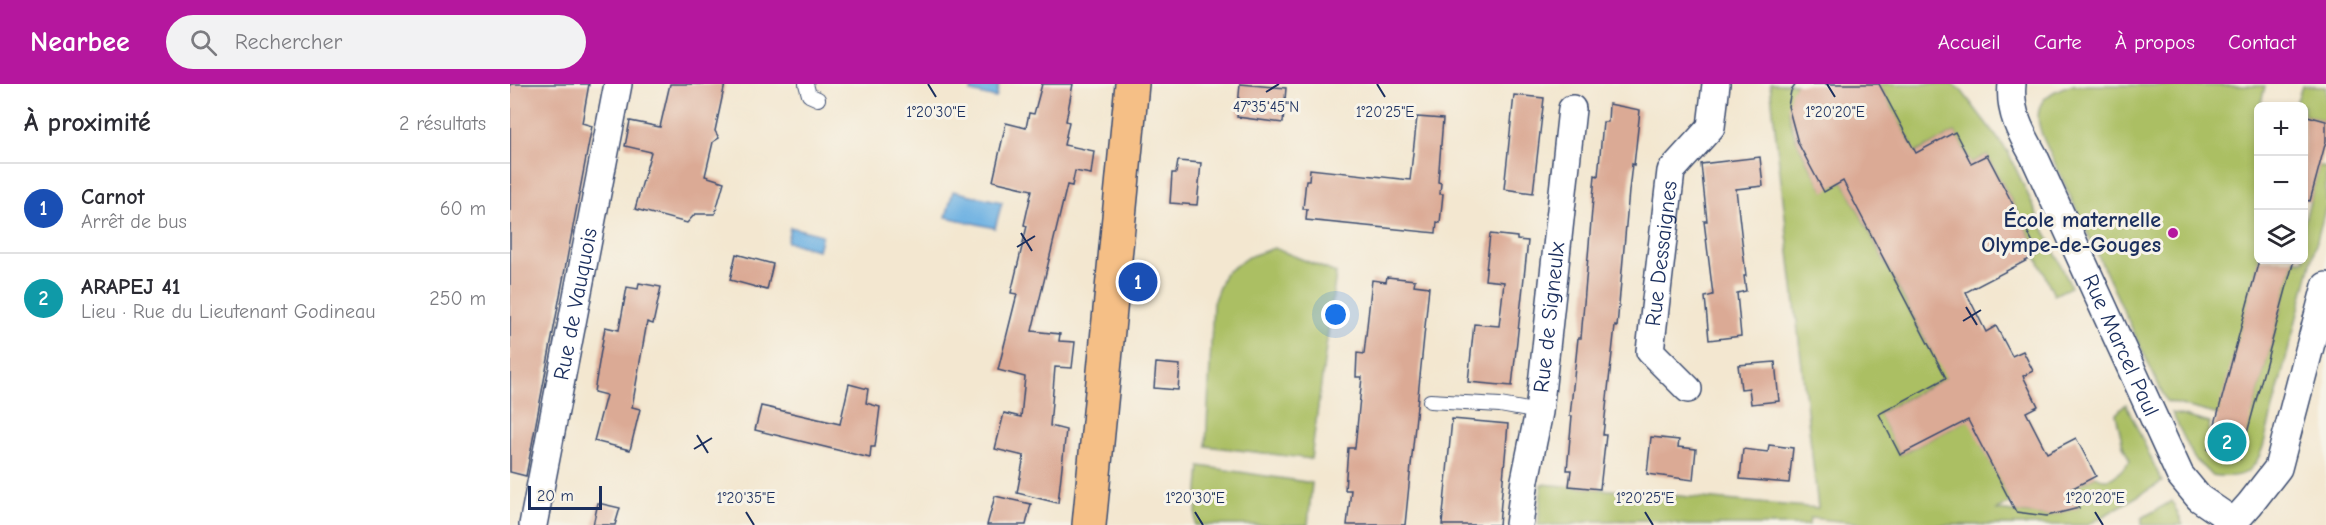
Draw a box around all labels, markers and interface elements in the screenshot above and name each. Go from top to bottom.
search box [166,15,586,69]
text: Nearbee [30,26,130,58]
icon: search [187,26,220,59]
text: Rechercher [235,29,342,55]
text: Accueil [1938,30,2001,54]
text: Carte [2034,30,2082,54]
text: À propos [2115,30,2195,54]
text: Contact [2228,30,2296,54]
text: 47°35'45"N [1233,98,1299,116]
map controls [2254,102,2308,264]
button: + [2254,102,2308,156]
text: 1°20'30"E [906,103,966,121]
text: 1°20'25"E [1356,103,1414,121]
text: 1°20'20"E [1805,103,1865,121]
text: À proximité [24,108,151,138]
text: 2 résultats [399,112,486,135]
button: − [2254,156,2308,210]
street label: Rue Dessaignes [1640,179,1683,328]
text: Carnot [81,184,145,210]
text: 1 [40,197,47,220]
text: 60 m [440,197,486,220]
place label: École maternelle Olympe-de-Gouges [1981,207,2161,258]
text: Arrêt de bus [81,210,187,233]
button: layers [2254,210,2308,264]
street label: Rue de Vauquois [548,226,603,382]
marker: École maternelle Olympe-de-Gouges [2166,226,2180,240]
street label: Rue de Signeulx [1528,240,1570,394]
pin: 1 [1118,260,1158,304]
street label: Rue Marcel Paul [2077,270,2164,421]
text: ARAPEJ 41 [81,274,180,300]
text: 2 [39,287,48,310]
text: 250 m [429,287,486,310]
text: Lieu · Rue du Lieutenant Godineau [81,300,375,323]
your location [1321,300,1350,329]
pin: 2 [2208,420,2246,464]
scale bar [528,483,602,510]
text: 20 m [537,487,574,505]
text: 1°20'35"E [717,489,775,507]
text: 1°20'30"E [1165,489,1225,507]
text: 1°20'25"E [1616,489,1674,507]
text: 1°20'20"E [2065,489,2125,507]

